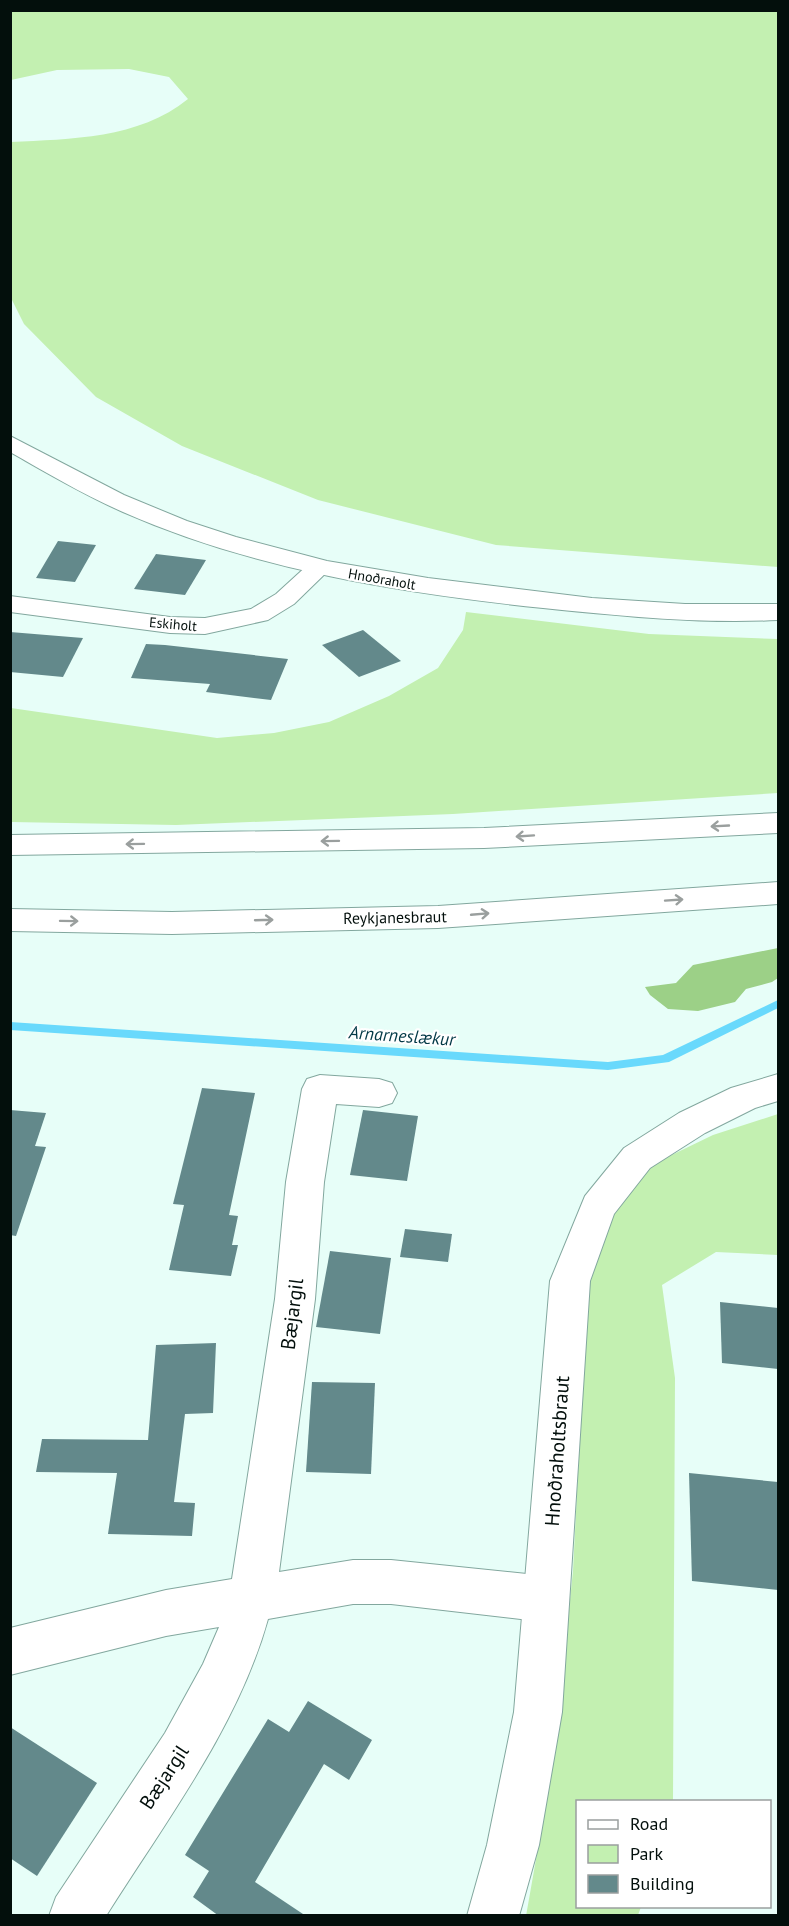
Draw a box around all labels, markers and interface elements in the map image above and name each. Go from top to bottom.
street label: Hnoðraholt [347,564,417,594]
street label: Eskiholt [148,613,198,635]
one-way arrow [711,820,731,831]
one-way arrow [516,830,536,841]
one-way arrow [321,836,341,847]
one-way arrow [126,838,146,850]
one-way arrow [664,894,684,905]
street label: Reykjanesbraut [343,906,448,928]
one-way arrow [469,908,489,919]
one-way arrow [253,915,273,926]
one-way arrow [58,916,78,927]
water label: Arnarneslækur [347,1020,457,1051]
street label: Bæjargil [275,1277,309,1351]
street label: Hnoðraholtsbraut [539,1375,575,1527]
street label: Bæjargil [134,1740,194,1814]
legend [576,1800,771,1908]
text: Road [630,1812,668,1835]
text: Park [630,1842,663,1865]
text: Building [630,1872,694,1895]

